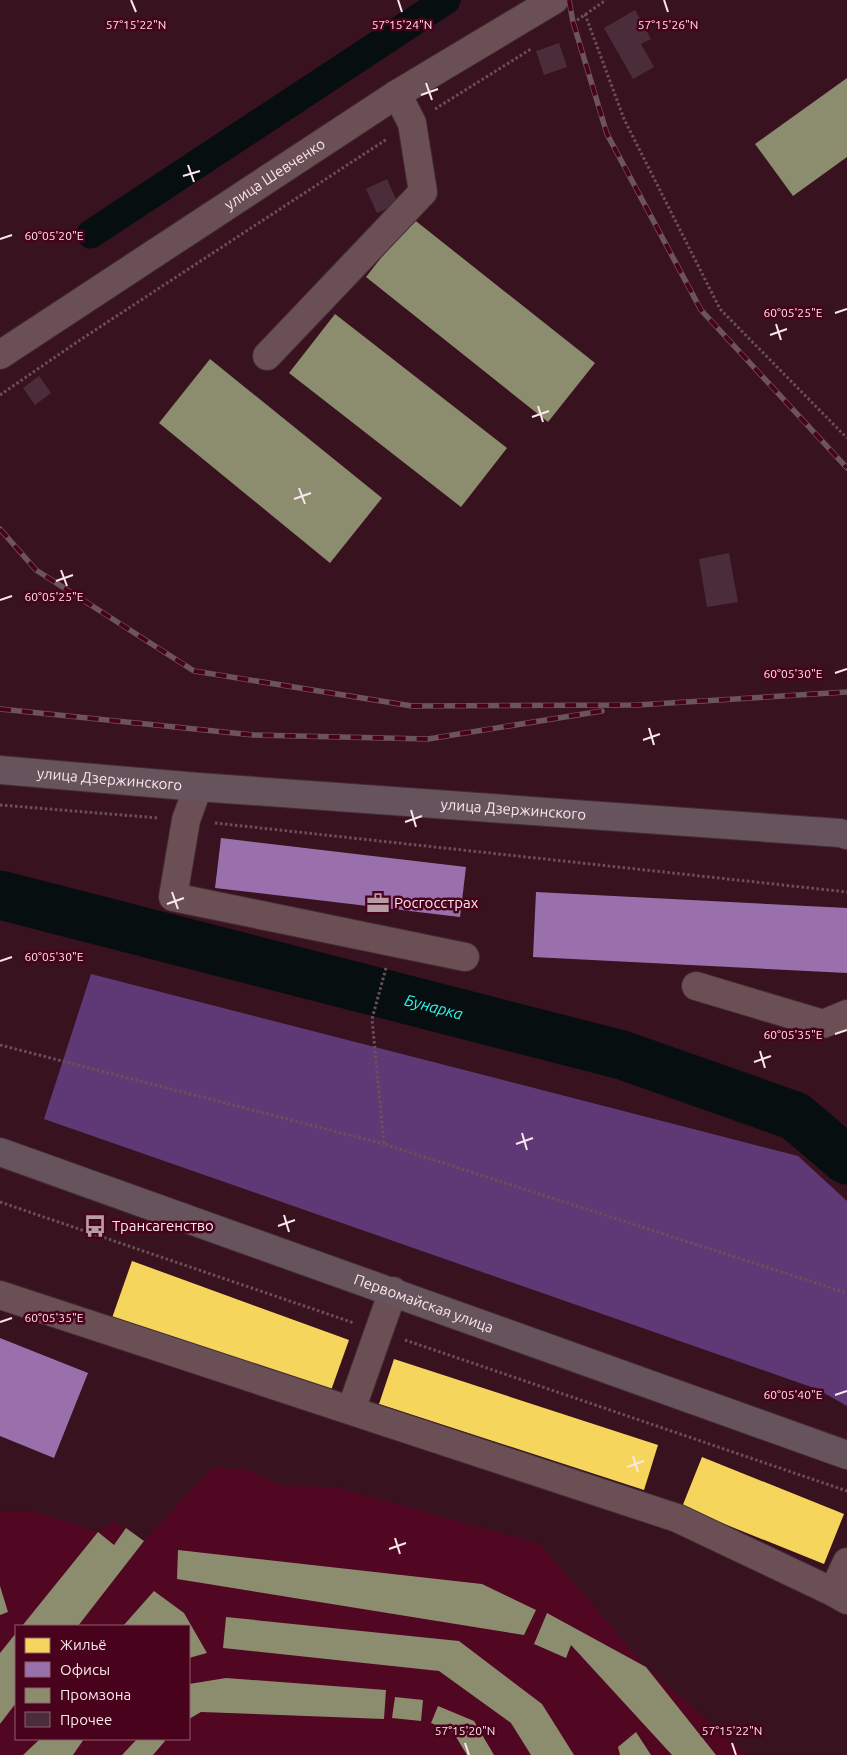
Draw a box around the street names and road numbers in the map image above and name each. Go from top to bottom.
street label: улица Шевченко [221,135,328,213]
street label: улица Дзержинского [36,764,183,794]
street label: улица Дзержинского [440,795,587,823]
street label: Первомайская улица [352,1270,496,1336]

